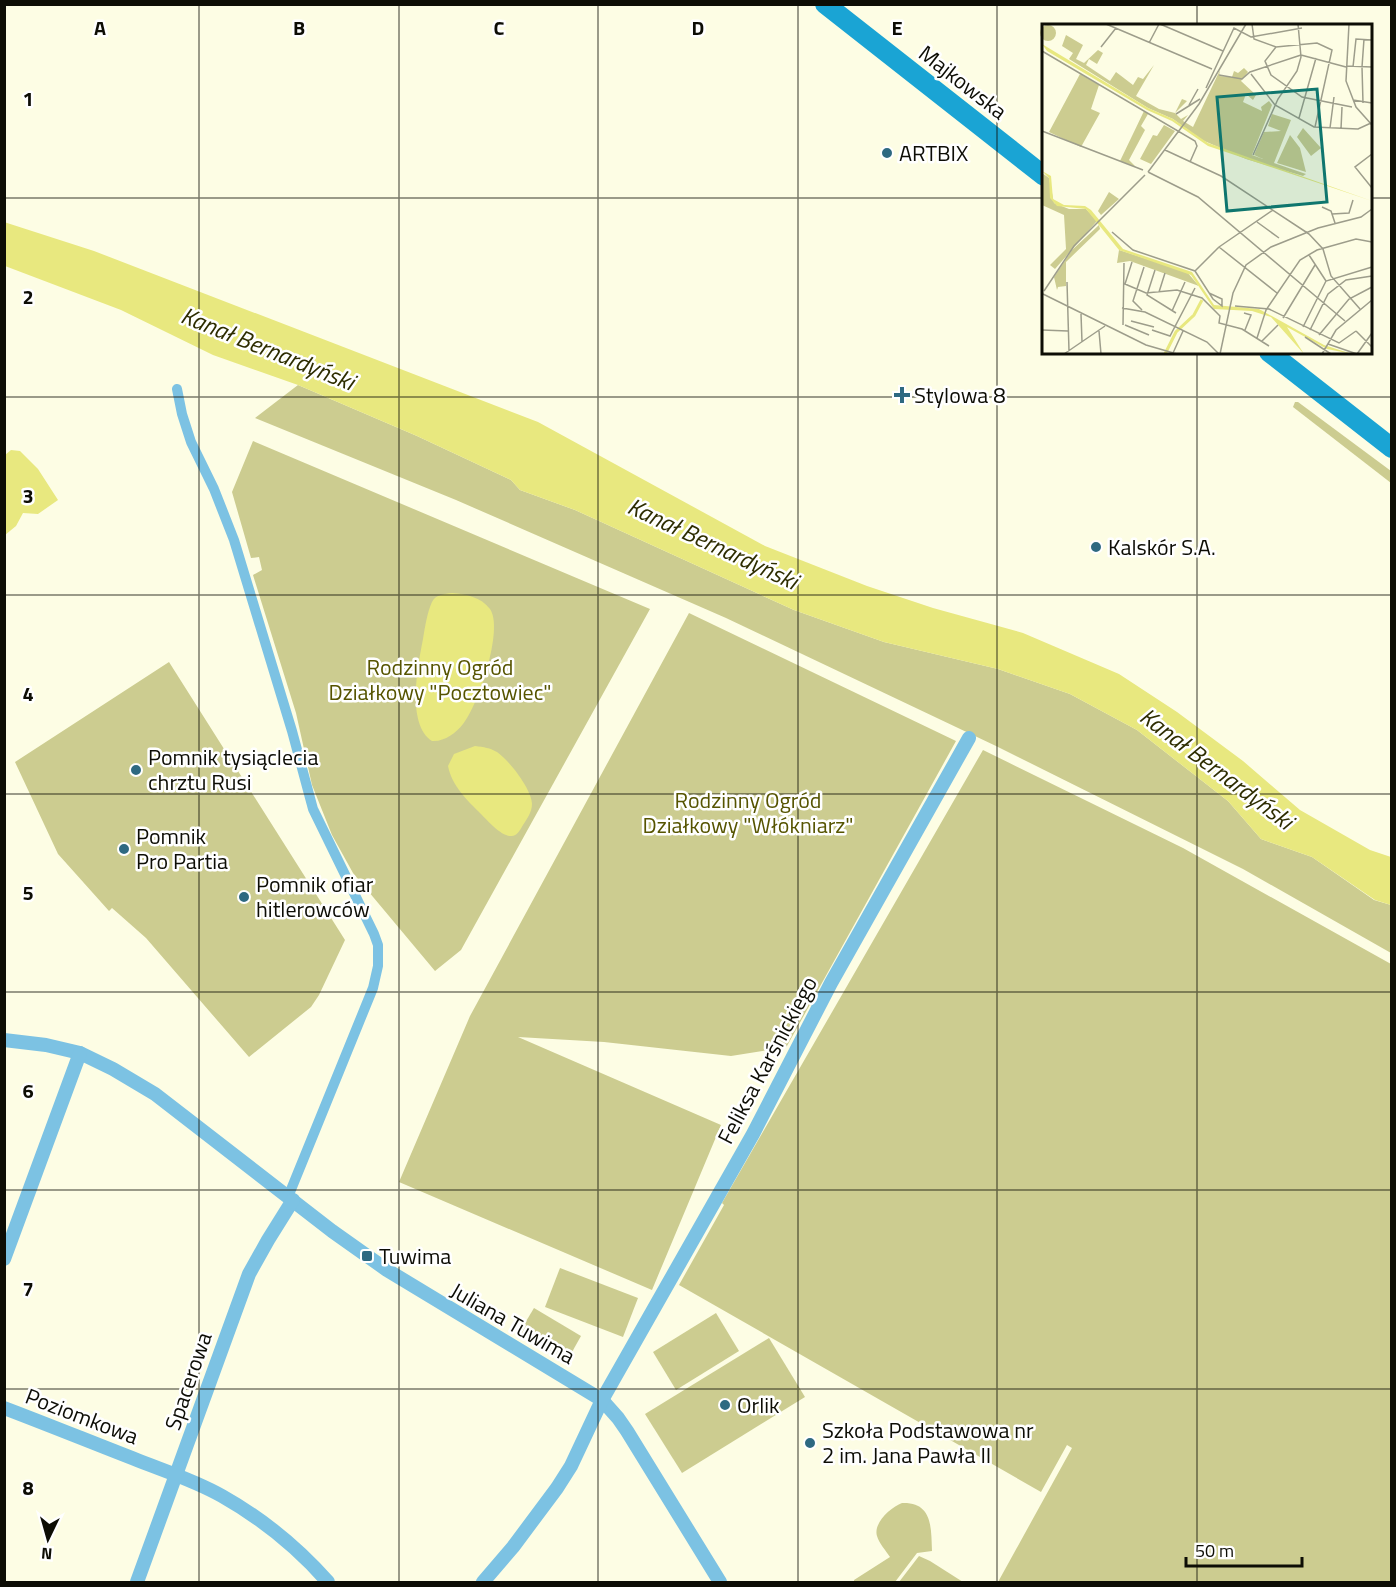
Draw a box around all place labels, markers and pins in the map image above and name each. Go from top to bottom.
place label: ARTBIX [899,136,968,170]
marker: ARTBIX [880,146,894,160]
place label: Stylowa 8 [914,378,1006,412]
marker: Stylowa 8 [895,388,909,402]
place label: Kalskór S.A. [1108,530,1216,564]
marker: Kalskór S.A. [1089,540,1103,554]
place label: Pomnik tysiąclecia chrztu Rusi [148,740,318,799]
marker: Pomnik tysiąclecia chrztu Rusi [129,763,143,777]
place label: Pomnik Pro Partia [136,819,228,878]
marker: Pomnik Pro Partia [117,842,131,856]
place label: Pomnik ofiar hitlerowców [256,867,374,926]
marker: Pomnik ofiar hitlerowców [237,890,251,904]
place label: Tuwima [379,1239,451,1273]
marker: Tuwima [360,1249,374,1263]
place label: Orlik [737,1388,780,1422]
marker: Orlik [718,1398,732,1412]
place label: Szkoła Podstawowa nr 2 im. Jana Pawła II [822,1413,1034,1472]
marker: Szkoła Podstawowa nr 2 im. Jana Pawła II [803,1436,817,1450]

